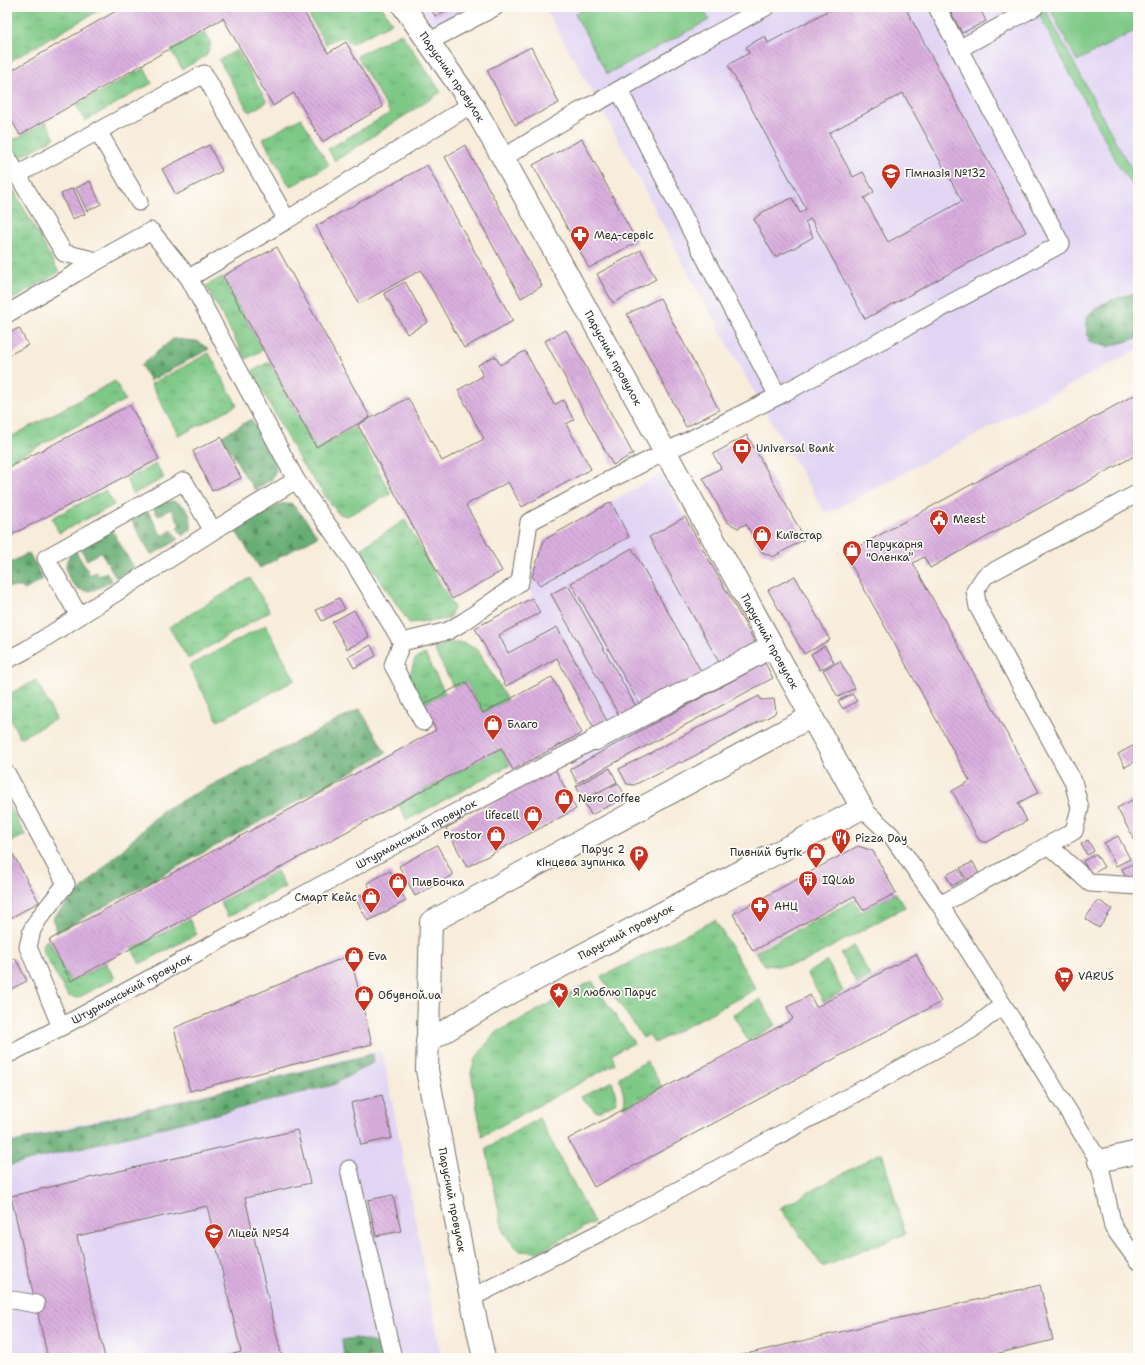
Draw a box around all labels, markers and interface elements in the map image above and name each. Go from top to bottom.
street label: Парусний провулок [416,29,488,125]
school or university icon: Гімназія №132 [880,162,902,190]
place label: Гімназія №132 [905,166,986,181]
pharmacy icon: Мед-сервіс [569,224,591,252]
place label: Мед-сервіс [594,228,654,243]
street label: Парусний провулок [581,308,646,408]
bank icon: Universal Bank [731,437,753,465]
place label: Universal Bank [756,441,835,456]
public building icon: Meest [928,508,950,536]
place label: Meest [953,512,986,527]
shop icon: Київстар [751,524,773,552]
place label: Київстар [776,528,822,543]
place label: Перукарня "Оленка" [866,537,923,565]
shop icon: Перукарня "Оленка" [841,539,863,567]
street label: Парусний провулок [738,591,802,692]
shop icon: Благо [482,713,504,741]
place label: Благо [507,717,538,732]
shop icon: Nero Coffee [553,787,575,815]
place label: Nero Coffee [578,791,640,806]
street label: Штурманський провулок [353,795,479,872]
shop icon: lifecell [522,804,544,832]
place label: lifecell [485,808,520,823]
shop icon: Prostor [485,824,507,852]
restaurant icon: Pizza Day [830,827,852,855]
place label: Prostor [443,828,482,843]
place label: Pizza Day [855,831,907,846]
shop icon: Пивний бутік [805,841,827,869]
place label: Парус 2 кінцева зупинка [536,842,625,870]
parking icon: Парус 2 кінцева зупинка [628,844,650,872]
place label: Пивний бутік [730,845,802,860]
building icon: IQLab [797,869,819,897]
shop icon: ПивБочка [387,871,409,899]
place label: IQLab [822,873,855,888]
place label: ПивБочка [412,875,465,890]
shop icon: Смарт Кейс [360,886,382,914]
place label: Смарт Кейс [294,890,357,905]
pharmacy icon: АНЦ [749,895,771,923]
place label: АНЦ [774,899,798,914]
street label: Парусний провулок [576,900,677,964]
shop icon: Eva [343,945,365,973]
place label: Eva [368,949,387,964]
street label: Штурманський провулок [68,950,194,1028]
supermarket icon: VARUS [1053,965,1075,993]
place label: VARUS [1078,969,1114,984]
place icon: Я люблю Парус [548,981,570,1009]
shop icon: Обувной.ua [353,984,375,1012]
place label: Я люблю Парус [573,985,657,1000]
place label: Обувной.ua [378,988,441,1003]
street label: Парусний провулок [435,1146,470,1254]
school or university icon: Ліцей №54 [203,1222,225,1250]
place label: Ліцей №54 [228,1226,290,1241]

